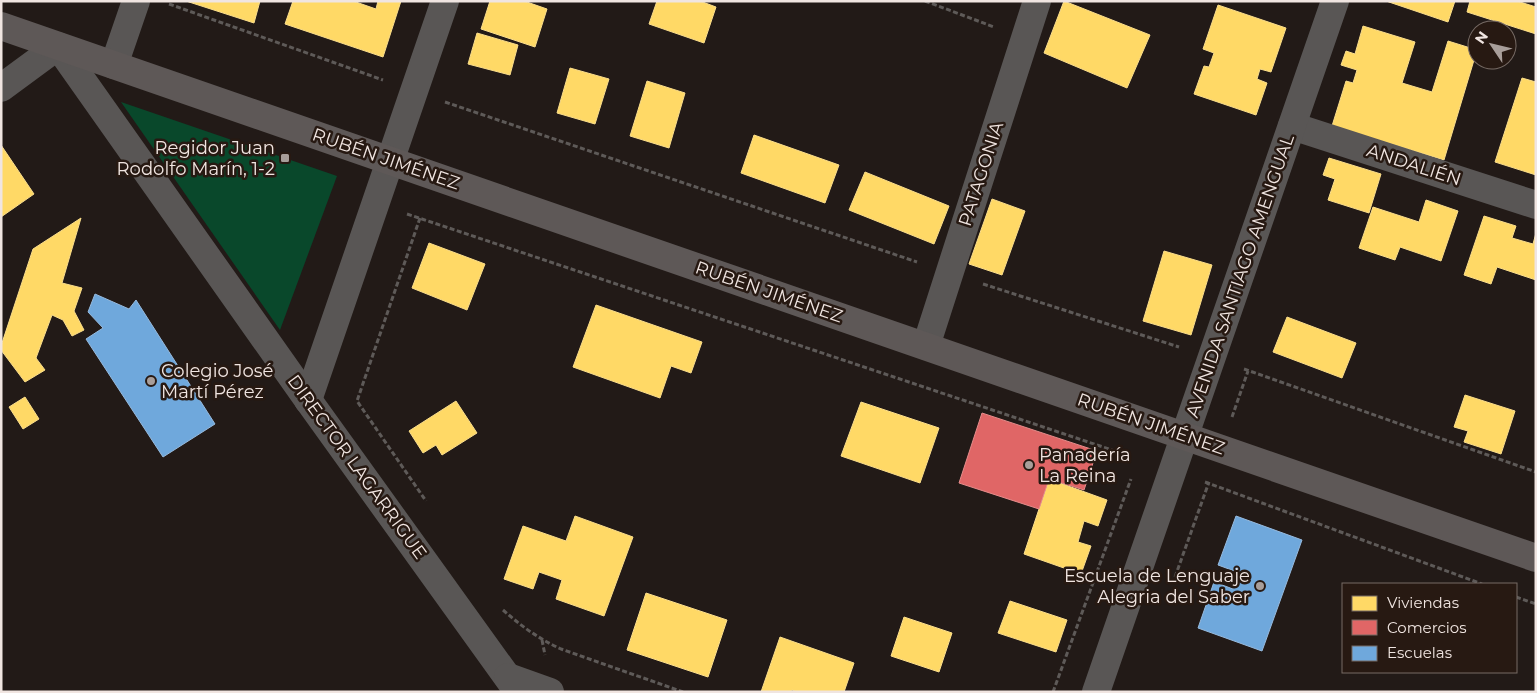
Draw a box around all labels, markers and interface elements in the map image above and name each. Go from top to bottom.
north arrow [1467,20,1517,70]
text: N [1471,28,1492,47]
street label: PATAGONIA [954,119,1008,229]
street label: RUBÉN JIMÉNEZ [309,123,463,195]
street label: AVENIDA SANTIAGO AMENGUAL [1181,131,1299,420]
place label: Regidor Juan Rodolfo Marín, 1-2 [117,137,275,180]
street label: ANDALIÉN [1364,139,1464,191]
marker: Regidor Juan Rodolfo Marín, 1-2 [279,152,291,164]
street label: RUBÉN JIMÉNEZ [692,256,846,328]
place label: Colegio José Martí Pérez [161,360,274,403]
street label: DIRECTOR LAGARRIGUE [283,370,431,564]
marker: Colegio José Martí Pérez [145,375,157,387]
street label: RUBÉN JIMÉNEZ [1074,388,1228,460]
place label: Panadería La Reina [1039,444,1131,487]
marker: Panadería La Reina [1023,459,1035,471]
place label: Escuela de Lenguaje Alegria del Saber [1064,565,1250,608]
marker: Escuela de Lenguaje Alegria del Saber [1254,580,1266,592]
legend [1342,583,1517,673]
text: Viviendas [1387,593,1459,612]
text: Comercios [1387,618,1467,637]
text: Escuelas [1387,643,1452,662]

